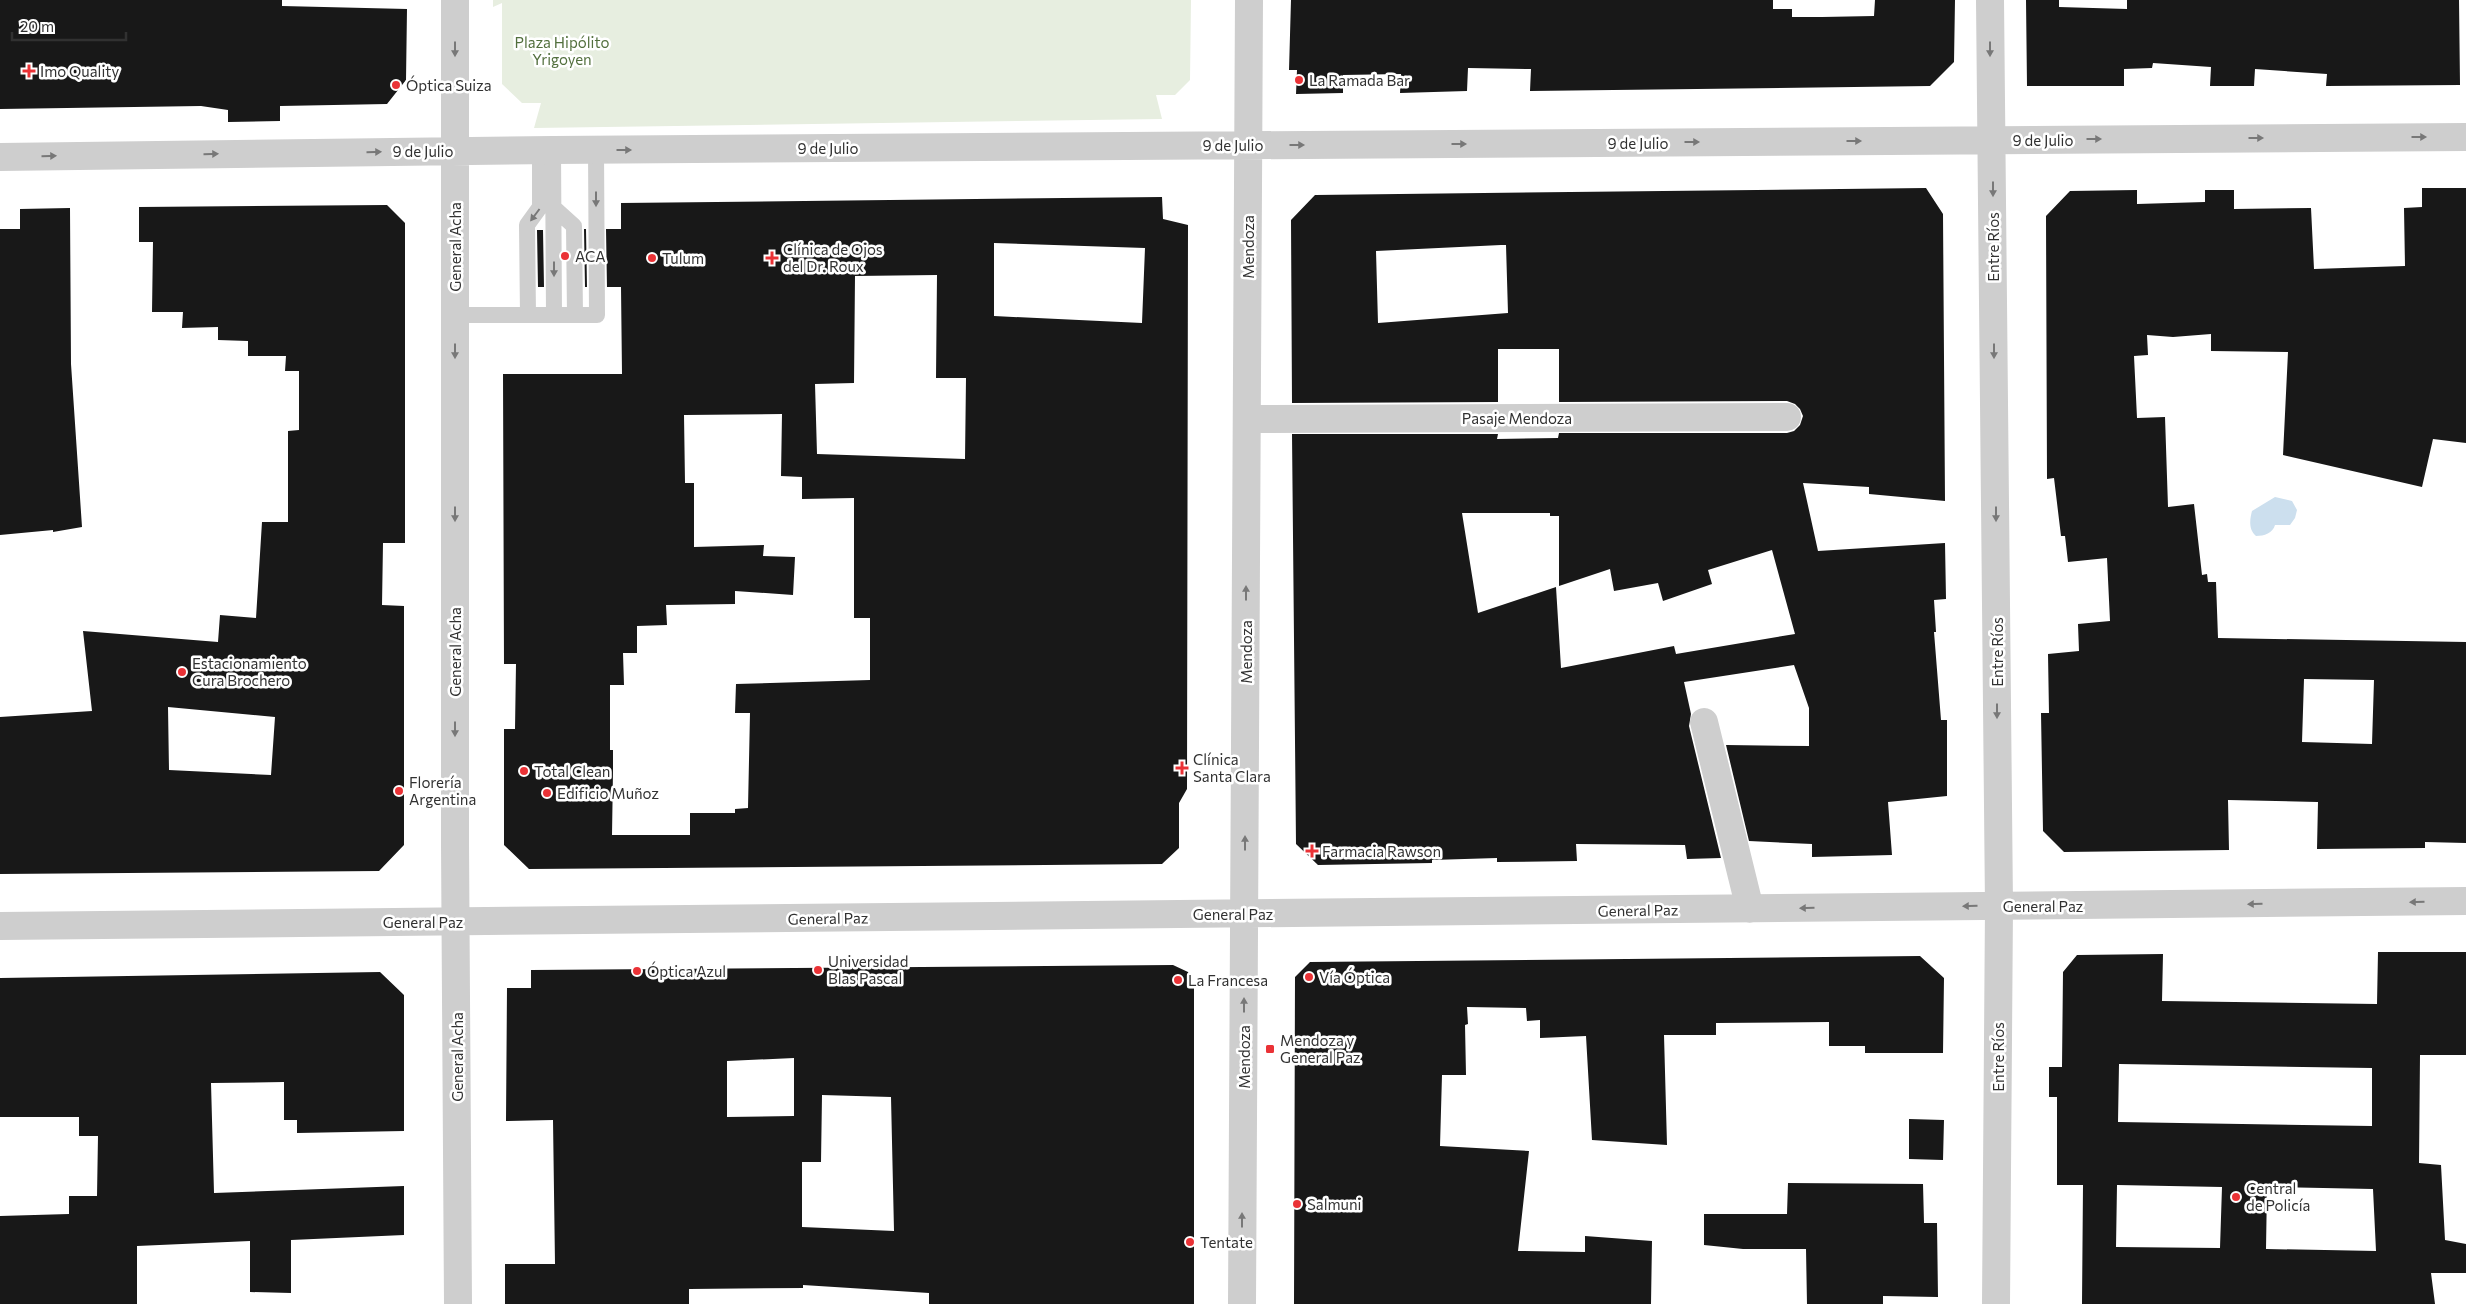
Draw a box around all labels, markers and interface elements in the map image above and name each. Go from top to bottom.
scale bar [12,10,126,42]
text: 20 m [20,17,54,35]
park label: Plaza Hipólito Yrigoyen [515,33,609,68]
one-way arrow [451,41,459,57]
one-way arrow [1986,41,1994,57]
place label: Imo Quality [40,62,119,80]
marker: Imo Quality [22,64,36,78]
place label: La Ramada Bar [1309,71,1410,89]
marker: La Ramada Bar [1293,74,1305,86]
place label: Óptica Suiza [406,75,492,94]
marker: Óptica Suiza [390,79,402,91]
street label: 9 de Julio [2013,131,2073,149]
one-way arrow [2411,133,2427,141]
street label: 9 de Julio [1608,134,1668,152]
one-way arrow [2248,134,2264,142]
one-way arrow [2086,135,2102,143]
street label: 9 de Julio [1203,136,1263,154]
one-way arrow [1846,137,1862,145]
one-way arrow [1684,138,1700,146]
street label: 9 de Julio [798,139,858,157]
one-way arrow [1451,140,1467,148]
one-way arrow [1289,141,1305,149]
street label: 9 de Julio [393,142,453,160]
one-way arrow [616,146,632,154]
one-way arrow [366,148,382,156]
one-way arrow [203,150,219,158]
one-way arrow [41,152,57,160]
one-way arrow [1989,181,1997,197]
one-way arrow [592,191,600,207]
street label: General Acha [446,202,464,292]
one-way arrow [530,208,540,222]
street label: Entre Ríos [1984,212,2002,282]
street label: Mendoza [1239,215,1257,279]
place label: Clínica de Ojos del Dr. Roux [783,240,883,275]
place label: ACA [575,247,606,265]
place label: Tulum [662,249,704,267]
marker: ACA [559,250,571,262]
marker: Clínica de Ojos del Dr. Roux [765,251,779,265]
marker: Tulum [646,252,658,264]
one-way arrow [550,261,558,277]
one-way arrow [451,343,459,359]
one-way arrow [1990,344,1998,360]
street label: Pasaje Mendoza [1462,409,1572,427]
one-way arrow [451,506,459,522]
one-way arrow [1992,506,2000,522]
one-way arrow [1242,585,1250,601]
street label: General Acha [446,607,464,697]
street label: Entre Ríos [1988,617,2006,687]
street label: Mendoza [1237,620,1255,684]
place label: Estacionamiento Cura Brochero [192,654,307,689]
marker: Estacionamiento Cura Brochero [176,666,188,678]
one-way arrow [1993,703,2001,719]
one-way arrow [451,721,459,737]
place label: Clínica Santa Clara [1193,750,1271,785]
marker: Clínica Santa Clara [1175,761,1189,775]
place label: Total Clean [534,762,610,780]
marker: Total Clean [518,765,530,777]
place label: Florería Argentina [409,773,476,808]
place label: Edificio Muñoz [557,784,659,802]
marker: Florería Argentina [393,785,405,797]
marker: Edificio Muñoz [541,787,553,799]
one-way arrow [1241,835,1249,851]
place label: Farmacia Rawson [1322,842,1441,860]
marker: Farmacia Rawson [1306,845,1318,857]
street label: General Paz [2003,897,2083,915]
one-way arrow [2409,898,2425,906]
street label: General Paz [1598,900,1678,920]
one-way arrow [2247,900,2263,908]
one-way arrow [1962,902,1978,910]
one-way arrow [1799,904,1815,912]
street label: General Paz [1193,905,1273,923]
street label: General Paz [788,908,868,928]
street label: General Paz [383,913,463,931]
place label: Universidad Blas Pascal [828,952,908,987]
place label: Óptica Azul [647,961,726,980]
marker: Universidad Blas Pascal [812,964,824,976]
marker: Óptica Azul [631,965,643,977]
place label: Vía Óptica [1319,967,1390,986]
place label: La Francesa [1188,971,1268,989]
marker: Vía Óptica [1303,971,1315,983]
marker: La Francesa [1172,974,1184,986]
one-way arrow [1240,997,1248,1013]
street label: General Acha [448,1012,466,1102]
street label: Entre Ríos [1989,1022,2007,1092]
street label: Mendoza [1235,1025,1253,1089]
place label: Mendoza y General Paz [1280,1031,1361,1066]
marker: Mendoza y General Paz [1264,1043,1276,1055]
place label: Central de Policía [2246,1179,2310,1214]
marker: Central de Policía [2230,1191,2242,1203]
place label: Salmuni [1307,1195,1361,1213]
marker: Salmuni [1291,1198,1303,1210]
one-way arrow [1239,1212,1247,1228]
place label: Tentate [1200,1233,1253,1251]
marker: Tentate [1184,1236,1196,1248]

